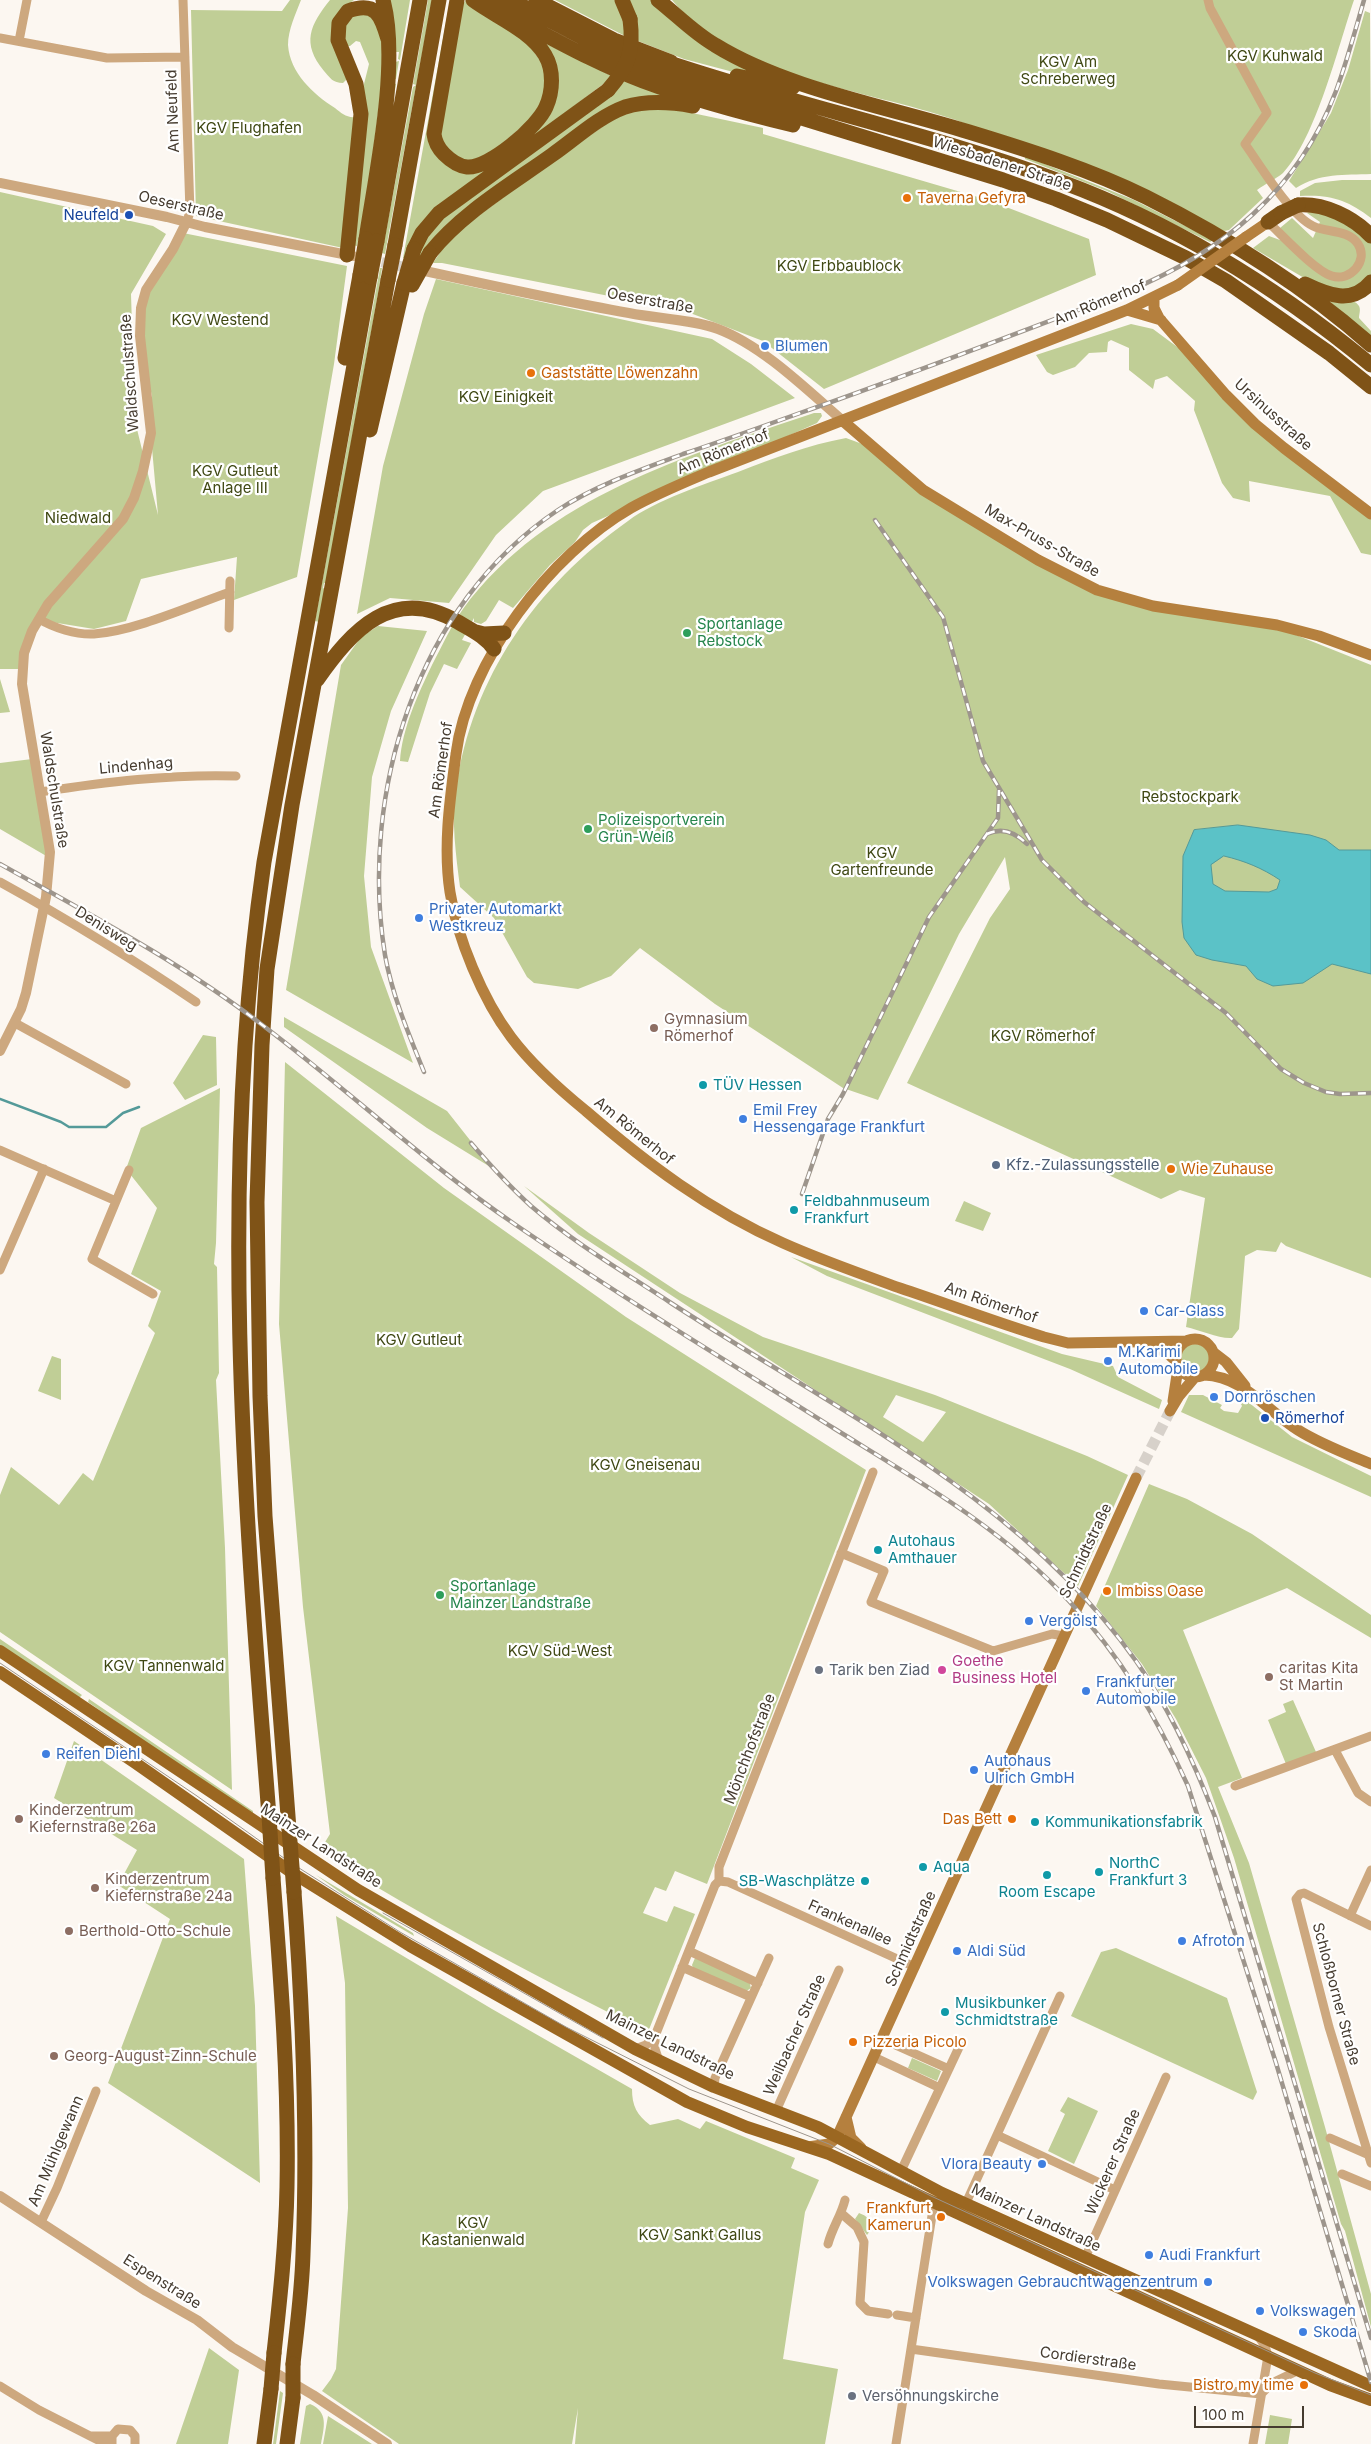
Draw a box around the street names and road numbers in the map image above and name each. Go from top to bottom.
street label: Am Neufeld [163,69,183,153]
street label: Wiesbadener Straße [930,133,1074,195]
street label: Oeserstraße [136,187,226,225]
street label: Am Römerhof [1052,276,1148,330]
street label: Oeserstraße [605,285,695,317]
street label: Waldschulstraße [117,314,143,432]
street label: Ursinusstraße [1230,375,1316,455]
street label: Am Römerhof [675,425,771,479]
street label: Max-Pruss-Straße [981,501,1103,581]
street label: Am Römerhof [425,721,457,819]
street label: Waldschulstraße [36,730,72,850]
street label: Lindenhag [98,754,174,778]
street label: Denisweg [72,903,140,955]
street label: Am Römerhof [591,1093,677,1169]
street label: Am Römerhof [942,1279,1040,1327]
street label: Schmidtstraße [1056,1501,1116,1601]
street label: Mönchhofstraße [721,1691,779,1807]
street label: Mainzer Landstraße [257,1800,385,1892]
street label: Schmidtstraße [882,1888,940,1990]
street label: Frankenallee [805,1896,895,1950]
street label: Schloßborner Straße [1308,1921,1364,2067]
street label: Weilbacher Straße [760,1972,830,2098]
street label: Mainzer Landstraße [603,2006,737,2084]
street label: Am Mühlgewann [25,2093,87,2209]
street label: Wickerer Straße [1082,2106,1144,2218]
street label: Mainzer Landstraße [968,2180,1104,2256]
street label: Espenstraße [120,2251,204,2313]
street label: Cordierstraße [1039,2343,1137,2375]

